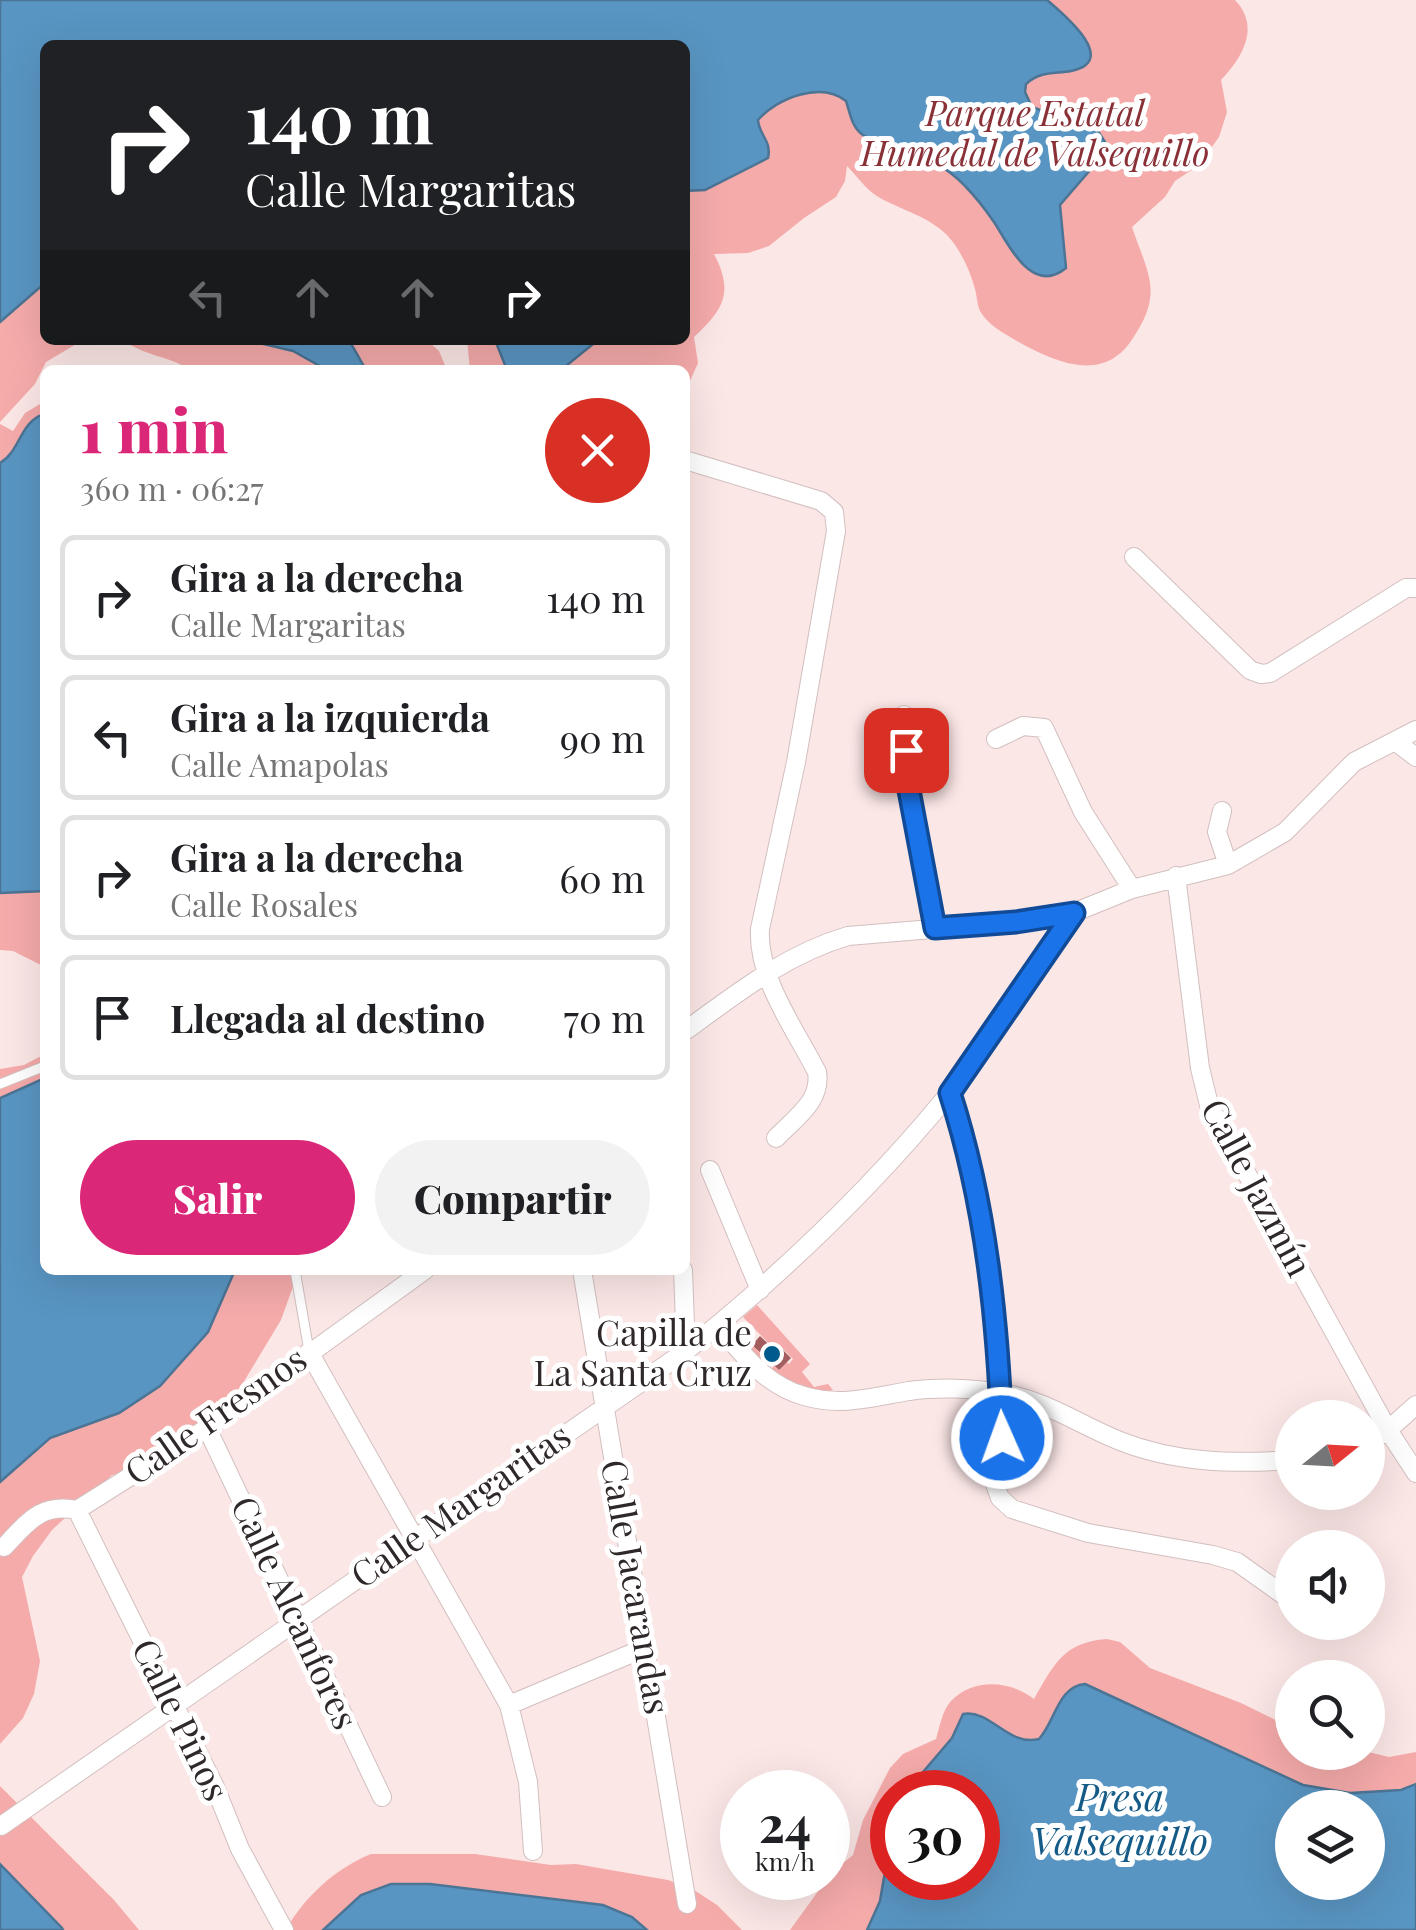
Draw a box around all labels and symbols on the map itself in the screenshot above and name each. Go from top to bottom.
park label: Parque Estatal Humedal de Valsequillo [859,88,1209,175]
pin [864,708,949,793]
street label: Calle Jazmín [1192,1090,1325,1284]
place label: Capilla de La Santa Cruz [534,1308,752,1395]
street label: Calle Fresnos [114,1334,315,1494]
marker: Capilla de La Santa Cruz [761,1343,783,1365]
position arrow [950,1386,1054,1490]
north arrow [1275,1400,1385,1510]
street label: Calle Margaritas [341,1411,579,1597]
street label: Calle Jacarandas [592,1456,683,1717]
street label: Calle Alcanfores [222,1488,371,1736]
street label: Calle Pinos [123,1630,242,1807]
speed limit sign: 30 [870,1770,1000,1900]
water label: Presa Valsequillo [1032,1770,1208,1865]

